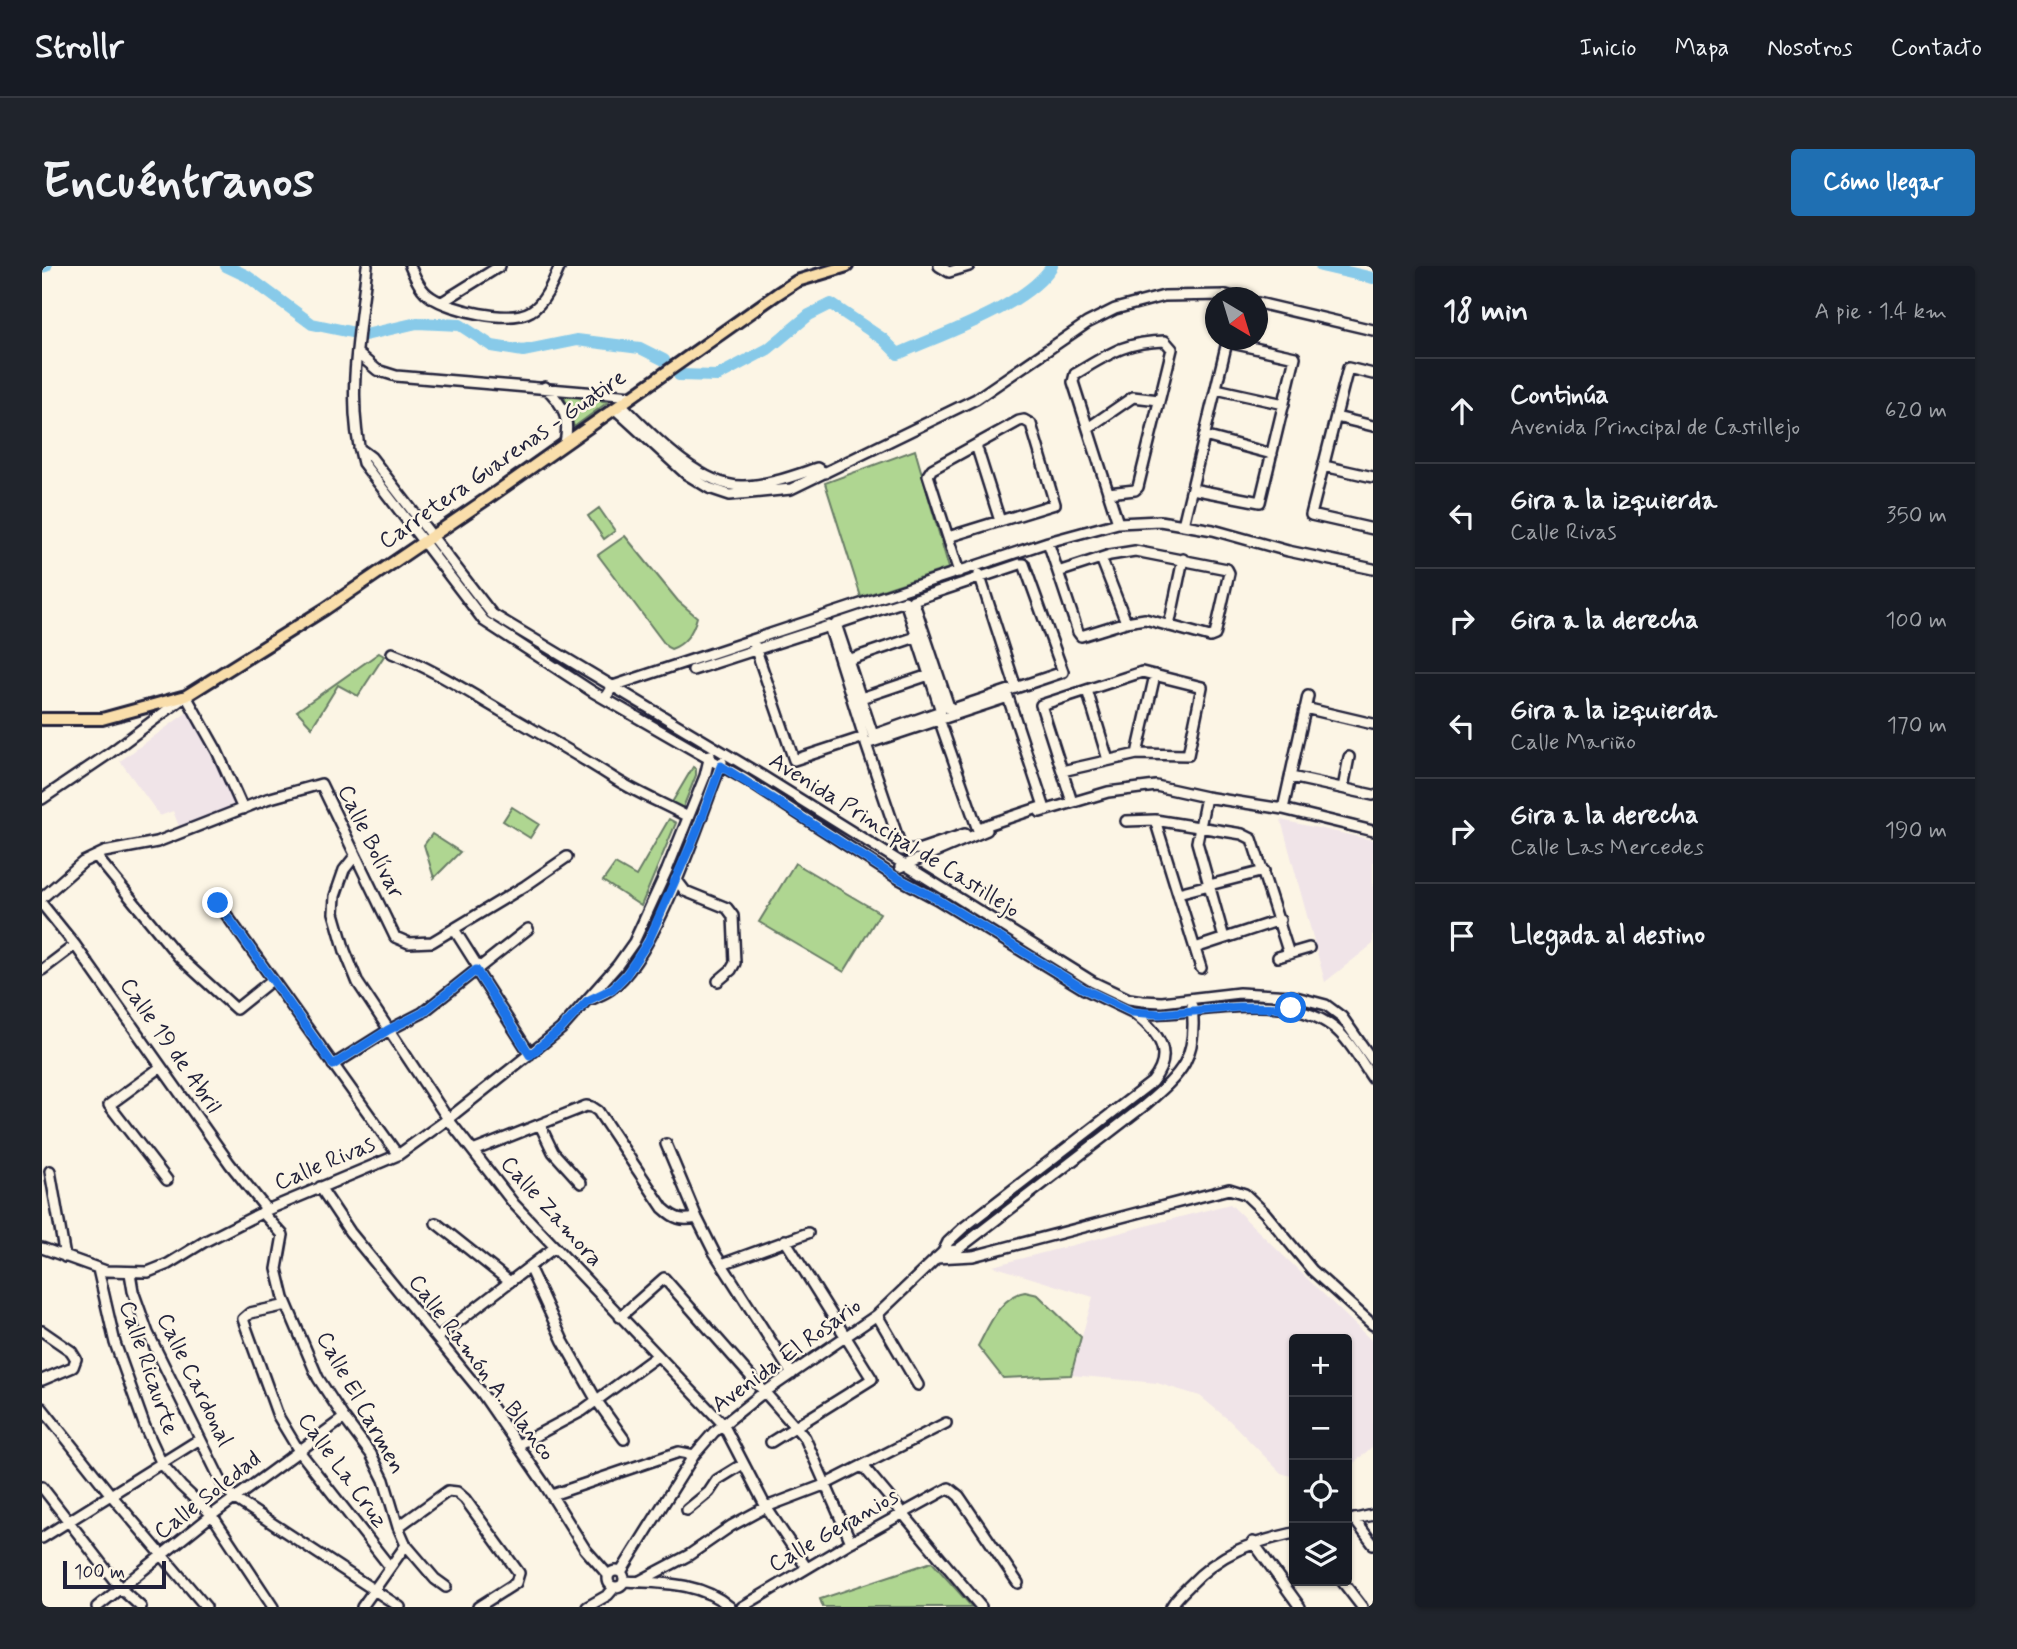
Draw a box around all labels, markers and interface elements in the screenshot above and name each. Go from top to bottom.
text: Strollr [35,26,124,70]
text: Inicio [1579,33,1637,64]
text: Mapa [1675,33,1729,64]
text: Nosotros [1767,33,1853,64]
text: Contacto [1891,33,1982,64]
button: Cómo llegar [1791,149,1975,216]
text: Encuéntranos [42,150,314,215]
north arrow [1205,287,1268,350]
text: 18 min [1443,292,1529,331]
text: A pie · 1.4 km [1814,297,1947,327]
street label: Carretera Guarenas - Guatire [374,363,632,557]
text: Continúa [1510,379,1609,413]
icon: ahead [1443,392,1481,430]
text: 620 m [1885,396,1947,426]
text: Avenida Principal de Castillejo [1510,413,1800,443]
text: Gira a la izquierda [1510,484,1717,518]
icon: left [1443,497,1481,535]
text: 350 m [1886,501,1947,531]
text: Calle Rivas [1510,518,1616,548]
icon: right [1443,602,1481,640]
text: Gira a la derecha [1510,604,1699,638]
text: 100 m [1885,606,1947,636]
text: Gira a la izquierda [1510,694,1717,728]
icon: left [1443,707,1481,745]
text: 170 m [1887,711,1947,741]
text: Calle Mariño [1510,728,1636,758]
street label: Avenida Principal de Castillejo [763,746,1025,926]
street label: Calle Bolívar [330,780,411,904]
text: Gira a la derecha [1510,799,1699,833]
icon: right [1443,812,1481,850]
text: 190 m [1885,816,1947,846]
text: Calle Las Mercedes [1510,833,1704,863]
route end [202,887,233,918]
icon: arrive [1443,917,1481,955]
text: Llegada al destino [1510,919,1705,953]
street label: Calle 19 de Abril [112,972,228,1120]
route start [1275,992,1306,1023]
street label: Calle Rivas [270,1129,380,1199]
street label: Calle Zamora [493,1150,609,1274]
street label: Calle Ramón A. Blanco [401,1269,561,1467]
street label: Avenida El Rosario [706,1292,868,1420]
street label: Calle Ricaurte [111,1297,185,1439]
street label: Calle Cardonal [149,1308,239,1452]
street label: Calle El Carmen [308,1326,412,1480]
map controls [1289,1334,1352,1586]
button: + [1289,1334,1352,1397]
button: − [1289,1397,1352,1460]
street label: Calle La Cruz [290,1407,394,1535]
street label: Calle Soledad [148,1445,268,1547]
button: locate [1289,1460,1352,1523]
street label: Calle Geranios [764,1482,904,1580]
button: layers [1289,1523,1352,1586]
scale bar [63,1558,166,1590]
text: 100 m [74,1560,125,1585]

